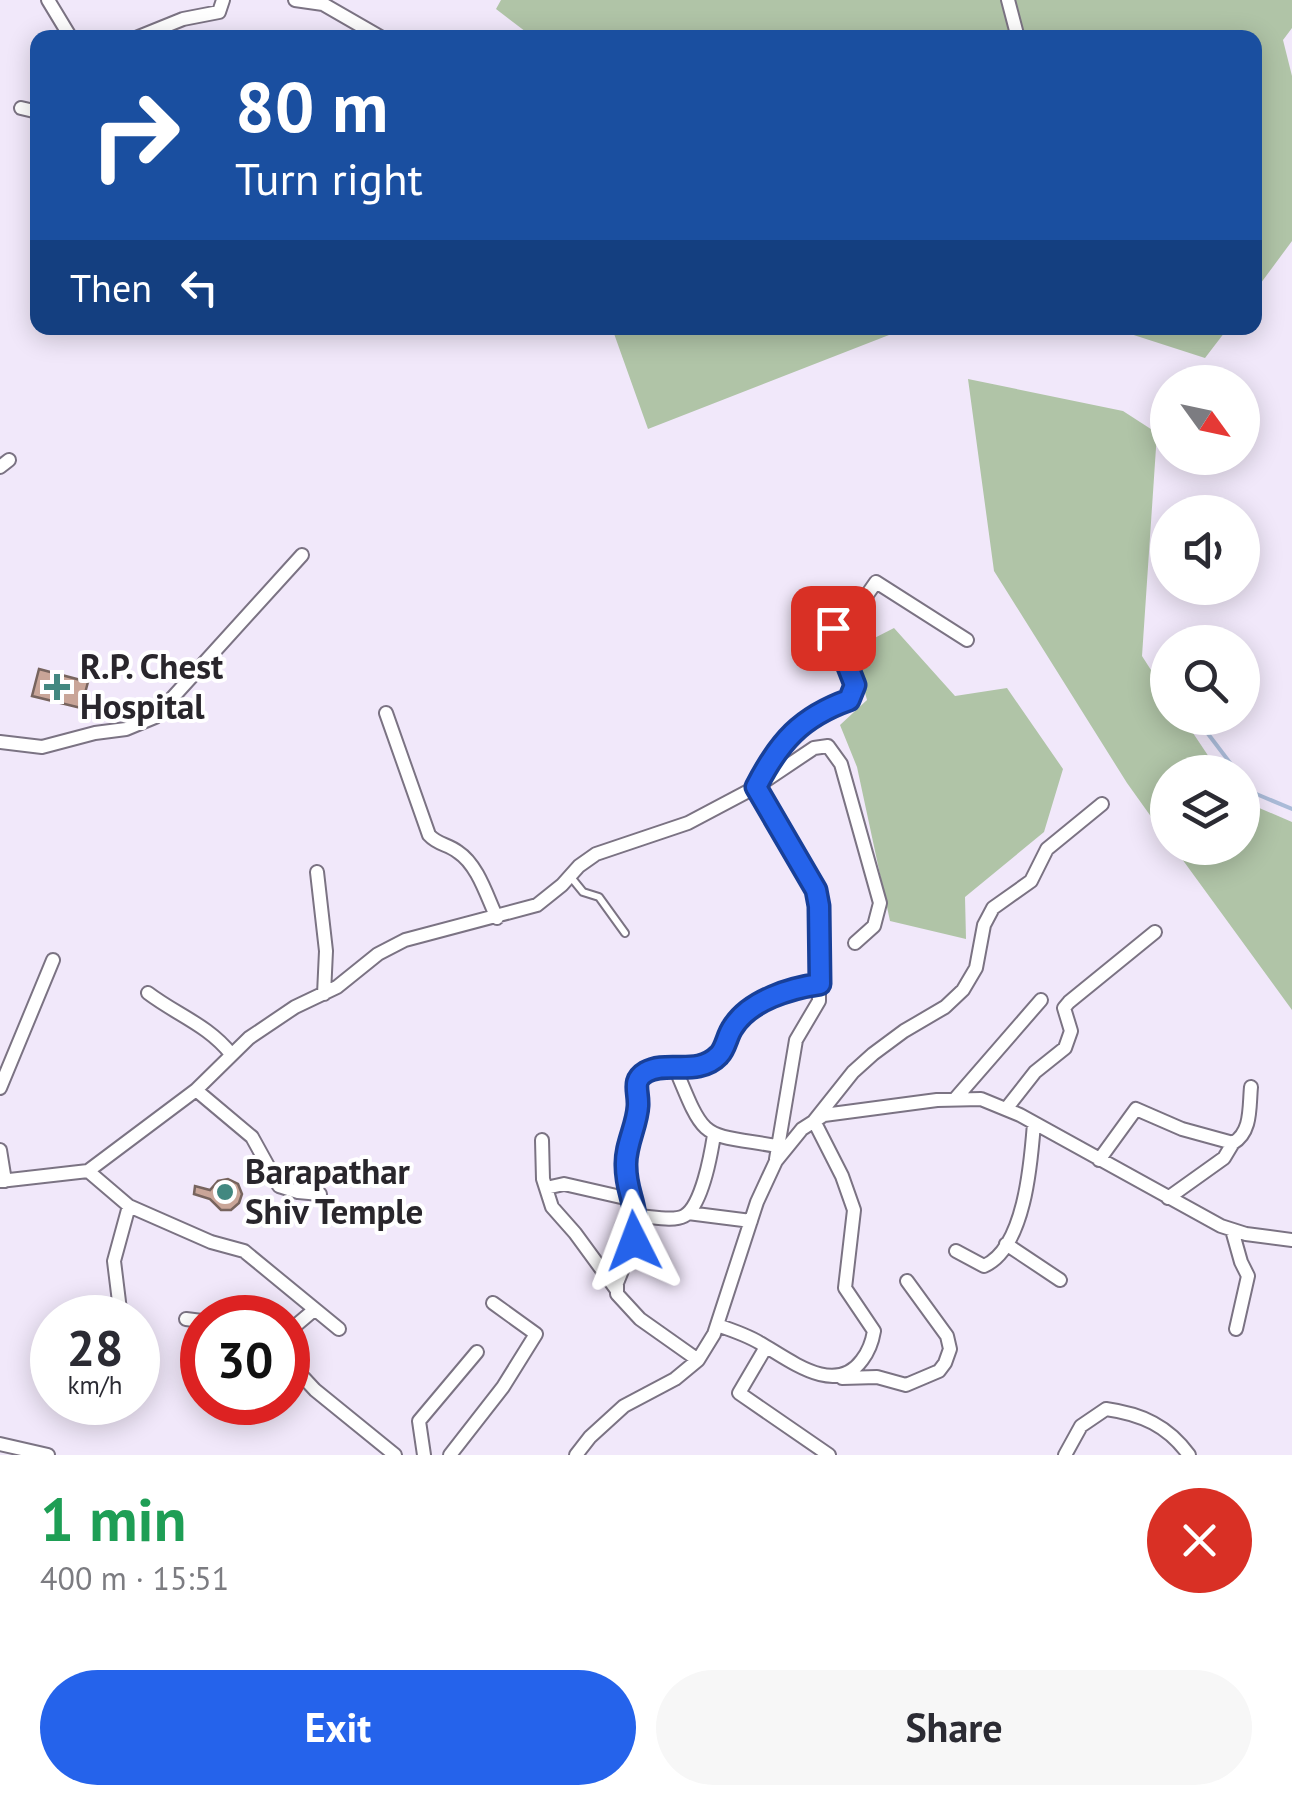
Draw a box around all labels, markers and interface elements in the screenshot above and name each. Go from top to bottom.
text: 80 m [235,61,388,151]
icon: right [70,70,200,200]
text: Turn right [235,149,423,207]
icon: left [172,260,227,315]
text: Then [70,263,152,312]
north arrow [1150,365,1260,475]
map controls [1150,365,1260,865]
button: sound [1150,495,1260,605]
pin [791,586,876,671]
icon: arrive [806,601,861,656]
button: search [1150,625,1260,735]
place label: R.P. Chest Hospital [80,643,224,729]
marker: R.P. Chest Hospital [44,674,70,700]
button: layers [1150,755,1260,865]
place label: Barapathar Shiv Temple [245,1148,423,1234]
marker: Barapathar Shiv Temple [214,1181,236,1203]
position arrow [582,1189,686,1293]
speed limit sign: 30 [180,1295,310,1425]
text: 28 [67,1315,123,1380]
text: km/h [68,1369,122,1401]
text: 1 min [40,1480,186,1558]
button: close [1147,1488,1252,1593]
text: 400 m · 15:51 [40,1557,229,1599]
button: Exit [40,1670,636,1785]
button: Share [656,1670,1252,1785]

